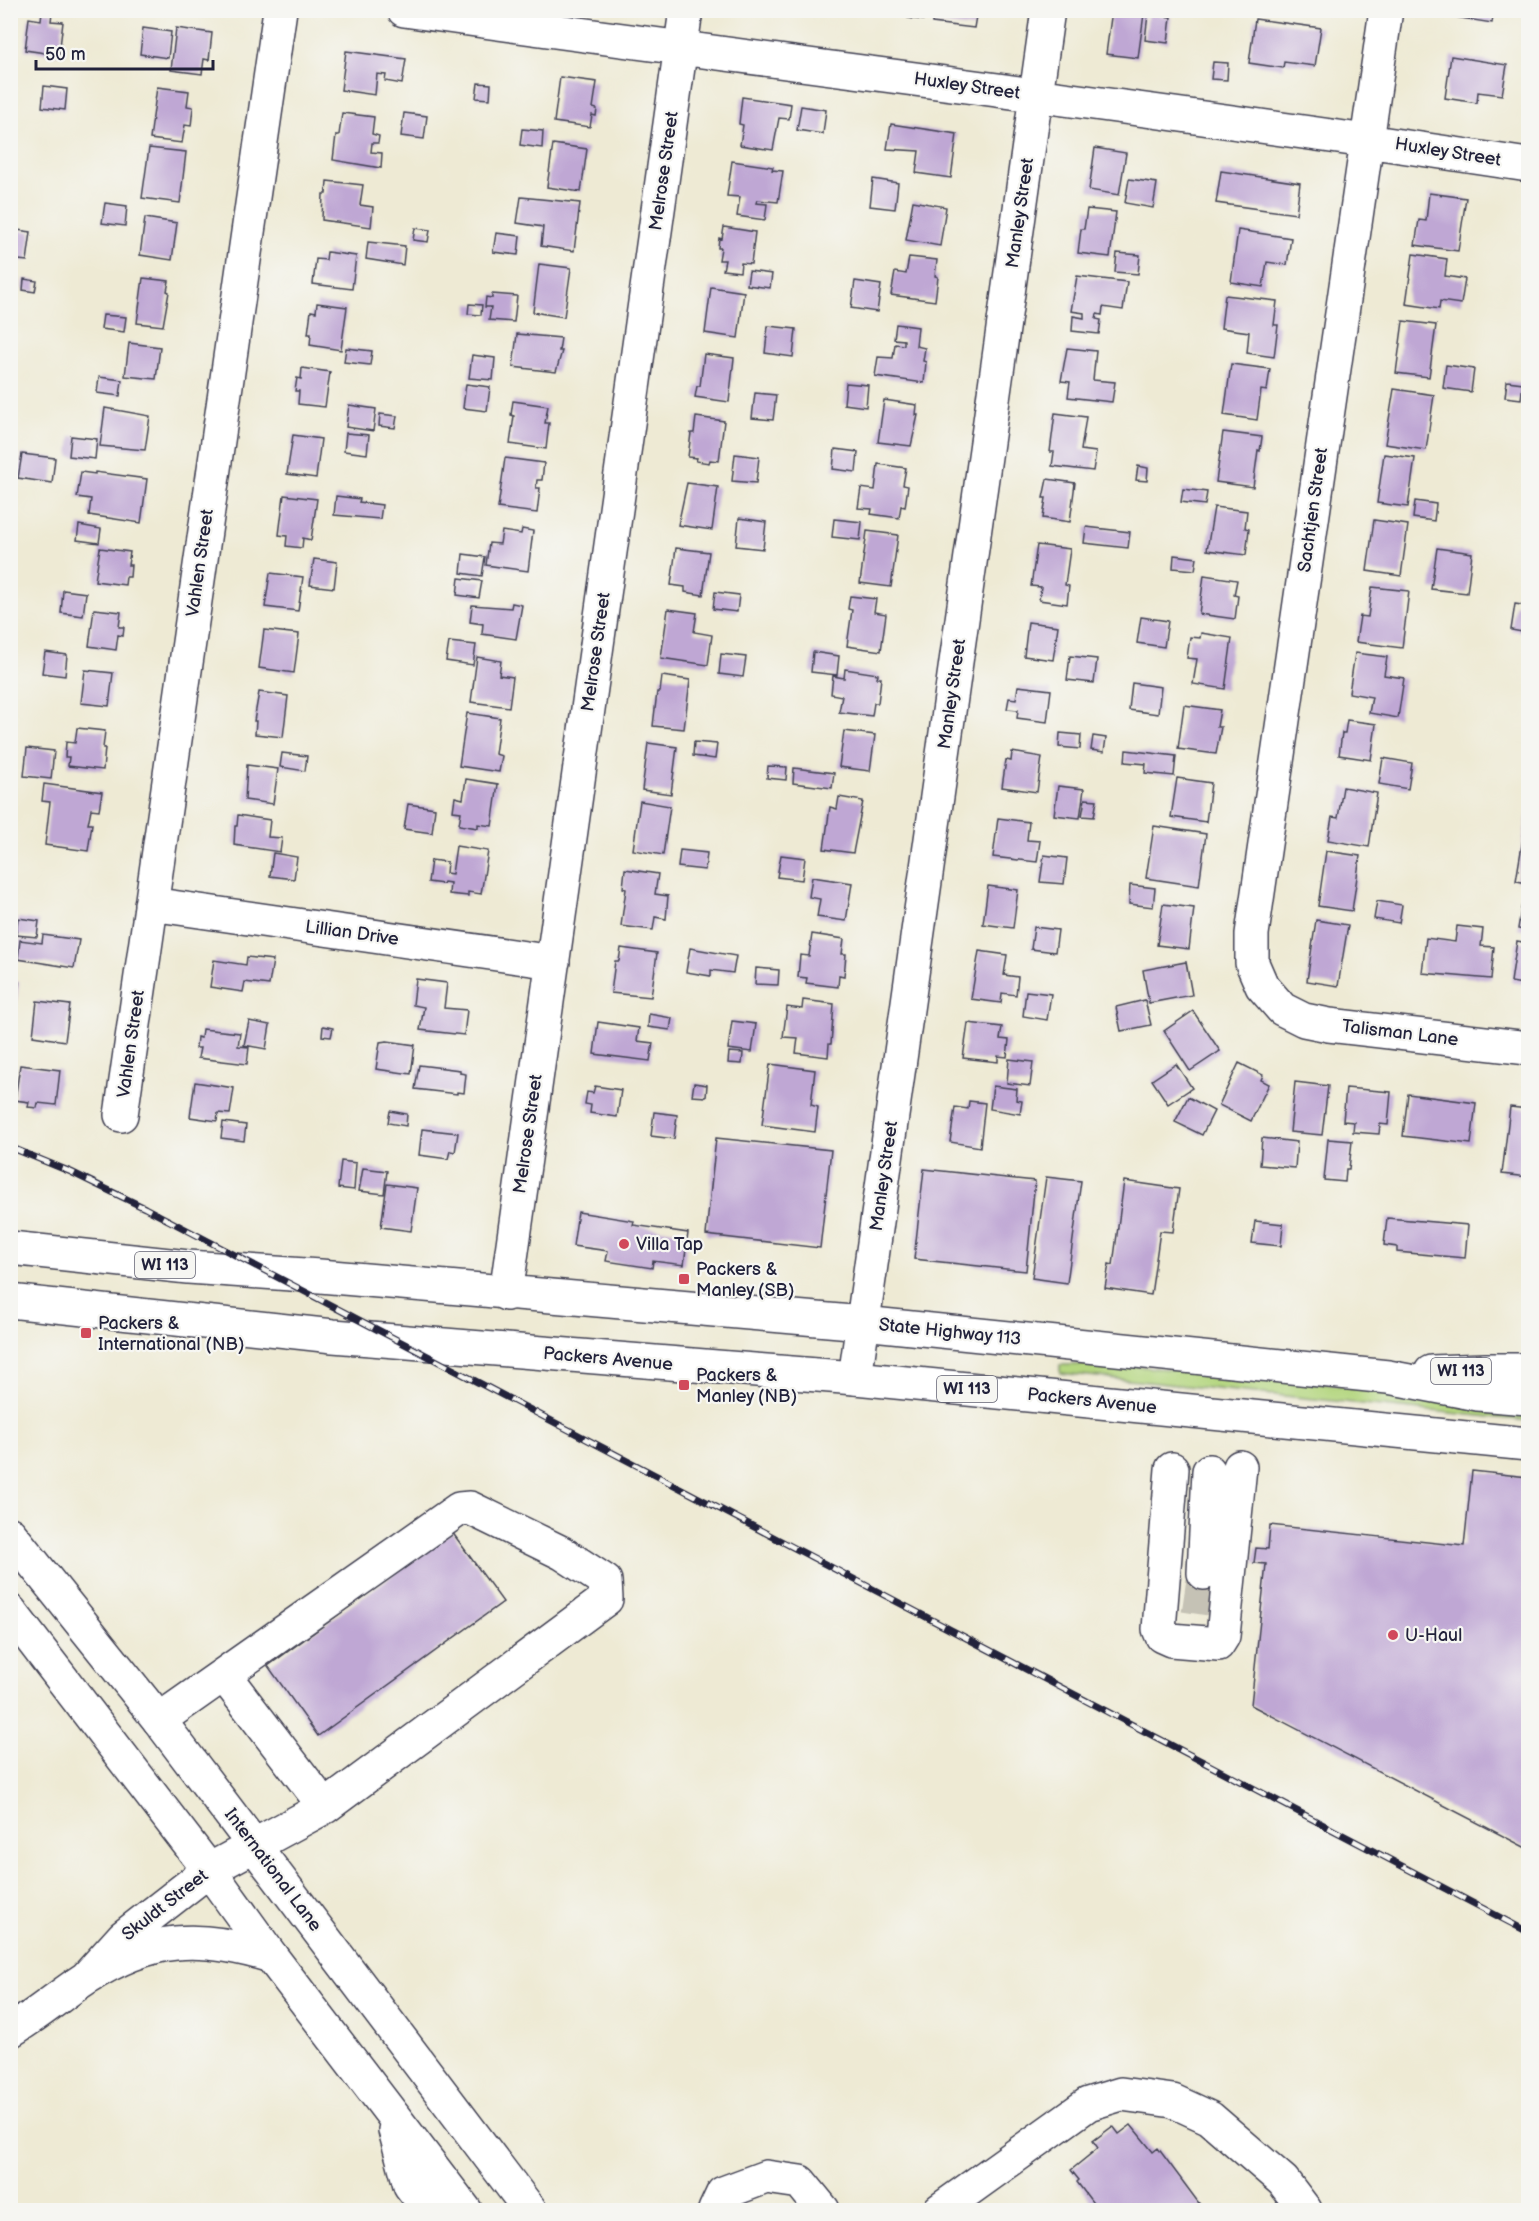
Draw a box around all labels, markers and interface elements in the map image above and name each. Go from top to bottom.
scale bar [36,33,213,71]
text: 50 m [45,44,86,65]
street label: Huxley Street [913,68,1022,104]
street label: Melrose Street [645,110,683,232]
street label: Huxley Street [1394,133,1503,171]
street label: Manley Street [1002,156,1038,269]
street label: Sachtjen Street [1294,446,1332,574]
street label: Vahlen Street [182,507,218,618]
street label: Melrose Street [577,591,615,713]
street label: Manley Street [934,637,970,750]
street label: Lillian Drive [304,916,400,950]
street label: Vahlen Street [113,988,149,1099]
street label: Talisman Lane [1341,1015,1460,1051]
street label: Melrose Street [509,1073,547,1195]
street label: Manley Street [866,1119,902,1232]
place label: Villa Tap [636,1234,703,1255]
marker: Villa Tap [617,1237,631,1251]
road number: WI 113 [135,1252,195,1278]
place label: Packers & Manley (SB) [696,1259,794,1301]
marker: Packers & Manley (SB) [677,1272,691,1286]
place label: Packers & International (NB) [98,1313,244,1355]
street label: State Highway 113 [878,1314,1022,1350]
marker: Packers & International (NB) [79,1326,93,1340]
street label: Packers Avenue [542,1343,674,1375]
road number: WI 113 [1431,1358,1491,1384]
place label: Packers & Manley (NB) [696,1365,797,1407]
road number: WI 113 [937,1376,997,1402]
marker: Packers & Manley (NB) [677,1378,691,1392]
street label: Packers Avenue [1026,1384,1158,1418]
place label: U-Haul [1405,1625,1462,1646]
marker: U-Haul [1386,1628,1400,1642]
street label: International Lane [220,1804,326,1936]
street label: Skuldt Street [118,1865,213,1945]

